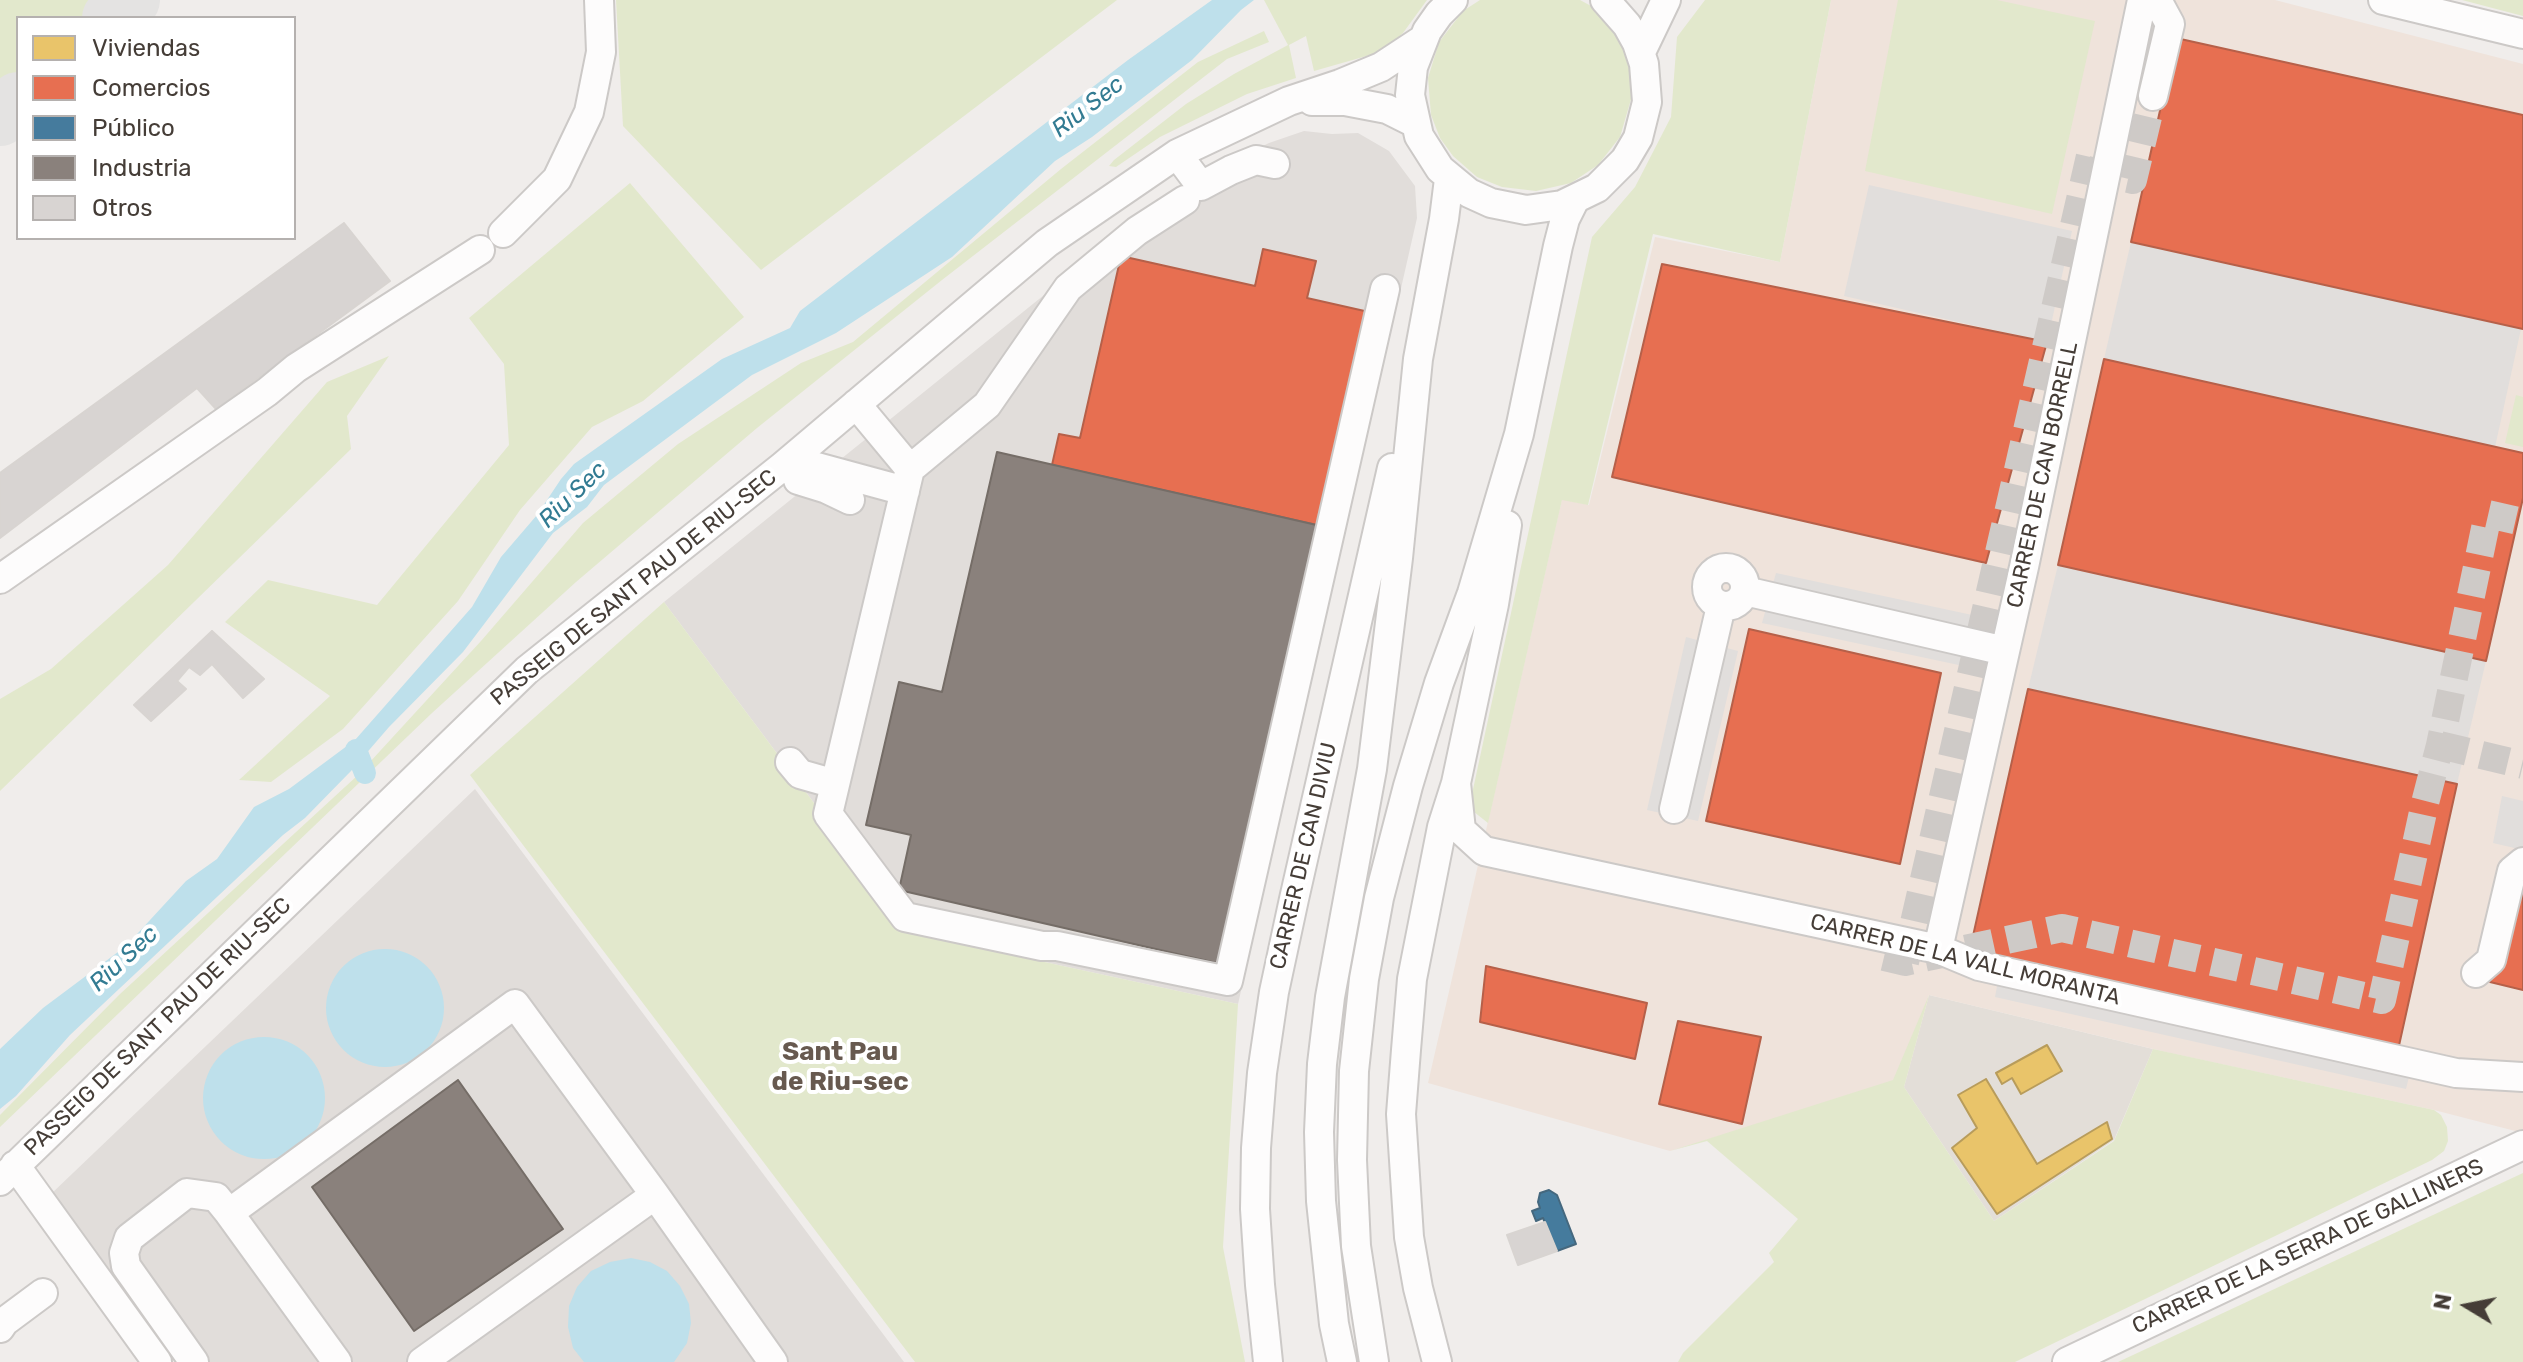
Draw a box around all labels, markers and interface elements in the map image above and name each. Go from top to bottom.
legend [16,16,296,240]
text: Viviendas [92,34,200,62]
water label: Riu Sec [1046,70,1130,144]
text: Comercios [92,74,211,102]
text: Público [92,114,175,142]
text: Industria [92,154,192,182]
text: Otros [92,194,153,222]
street label: CARRER DE CAN BORRELL [2002,339,2084,611]
water label: Riu Sec [533,456,613,534]
street label: PASSEIG DE SANT PAU DE RIU-SEC [486,464,782,712]
street label: CARRER DE CAN DIVIU [1265,740,1343,972]
street label: PASSEIG DE SANT PAU DE RIU-SEC [19,892,297,1162]
street label: CARRER DE LA VALL MORANTA [1807,909,2123,1011]
water label: Riu Sec [84,920,164,998]
district label: Sant Pau de Riu-sec [771,1036,909,1098]
street label: CARRER DE LA SERRA DE GALLINERS [2128,1154,2488,1340]
north arrow [2427,1266,2507,1346]

